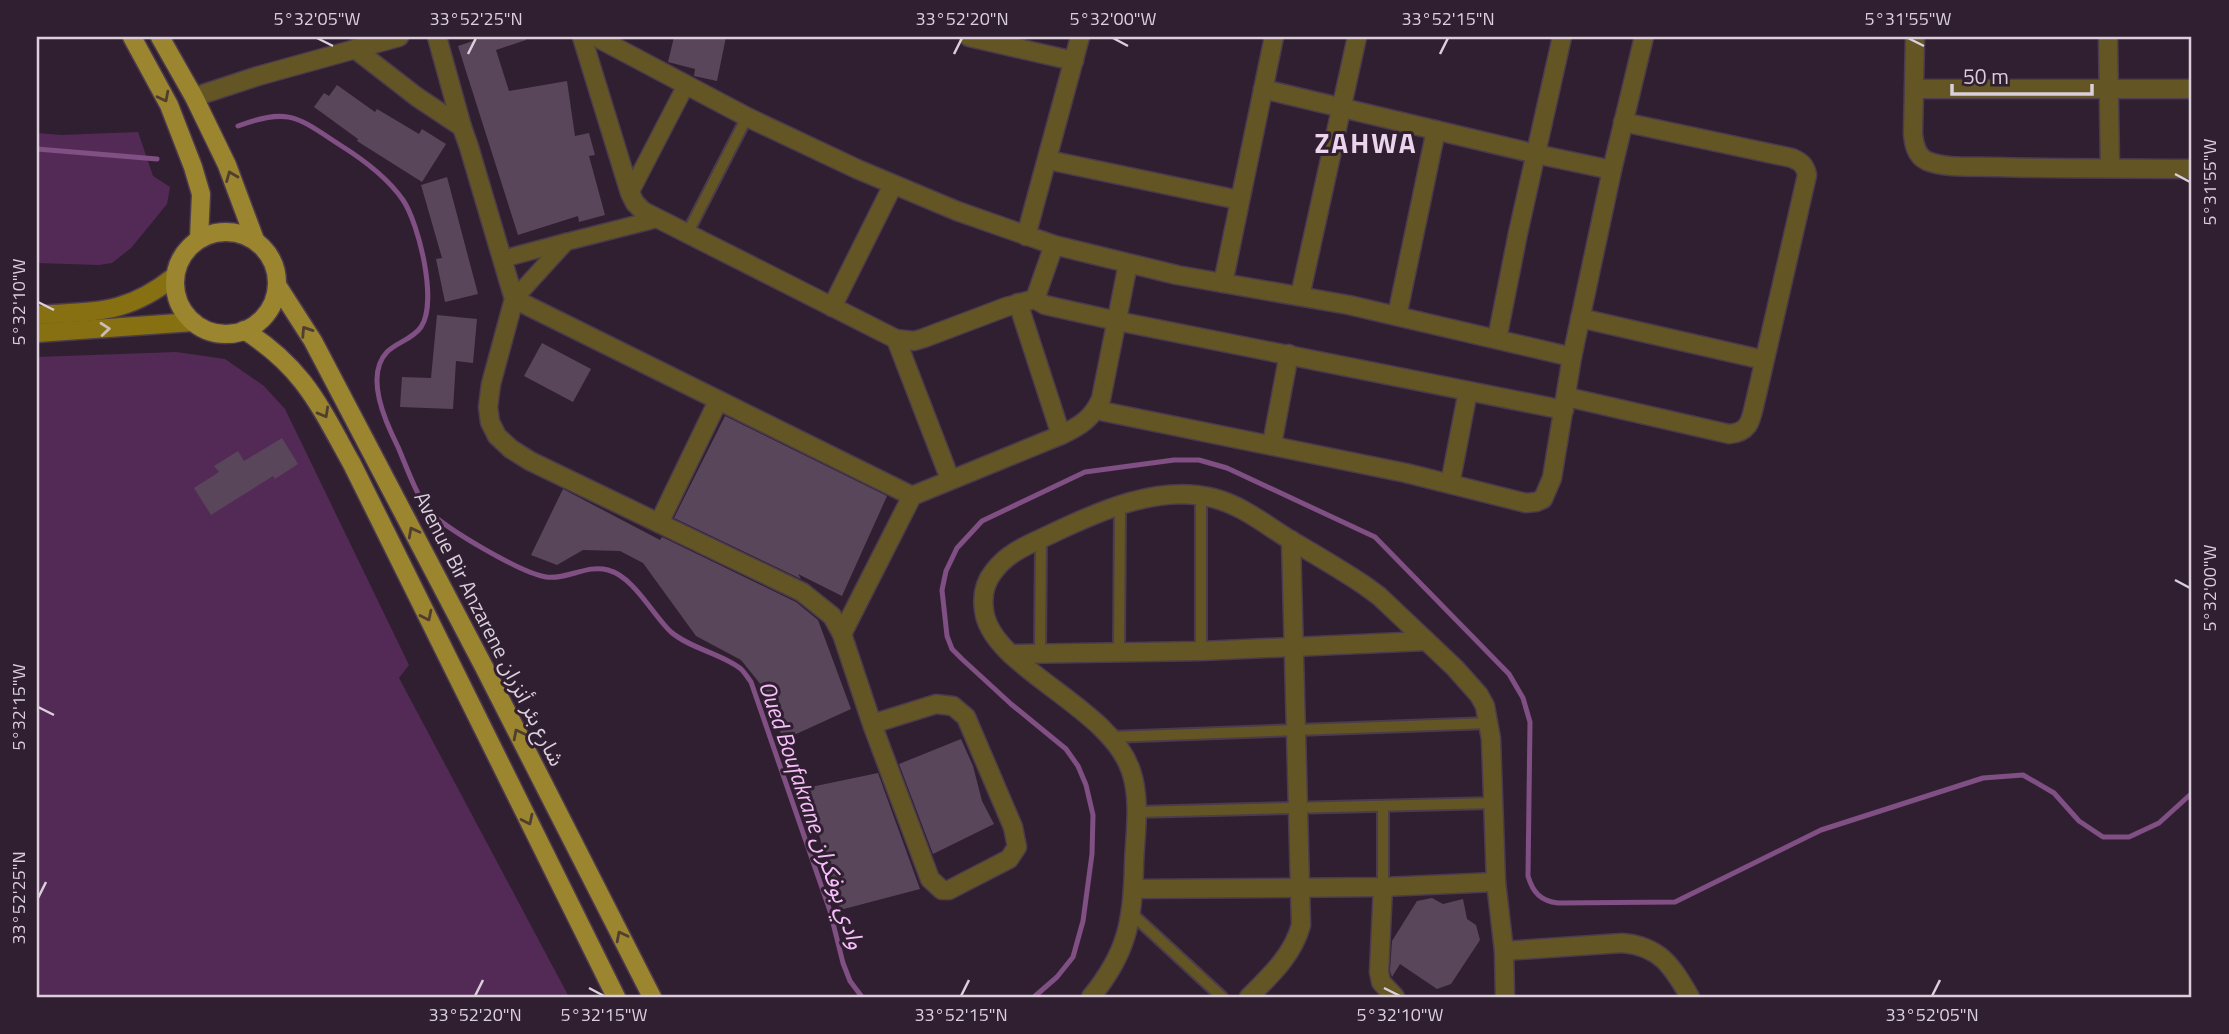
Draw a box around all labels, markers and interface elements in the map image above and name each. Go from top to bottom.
text: 5°32'05"W [274,5,360,32]
text: 33°52'25"N [429,5,523,32]
text: 33°52'20"N [915,5,1009,32]
text: 5°32'00"W [1070,5,1156,32]
text: 33°52'15"N [1401,5,1495,32]
text: 5°31'55"W [1865,5,1951,32]
scale bar [1952,52,2092,96]
text: 50 m [1963,60,2009,92]
one-way arrow [156,90,170,102]
district label: ZAHWA [1314,121,1418,164]
text: 5°31'55"W [2196,139,2223,225]
one-way arrow [226,171,240,183]
text: 5°32'10"W [5,259,32,345]
one-way arrow [100,322,111,337]
one-way arrow [302,325,315,338]
one-way arrow [316,406,329,419]
street label: Avenue Bir Anzarene شارع بئر أنزران [406,486,573,772]
one-way arrow [408,526,421,539]
text: 5°32'00"W [2196,545,2223,631]
one-way arrow [419,609,433,621]
text: 5°32'15"W [5,664,32,750]
water label: Oued Boufakrane وادي بوفكران [749,676,875,954]
one-way arrow [512,729,526,741]
one-way arrow [520,813,534,825]
text: 33°52'25"N [5,851,32,945]
one-way arrow [615,931,629,943]
text: 33°52'20"N [428,1001,522,1028]
text: 5°32'15"W [561,1001,647,1028]
text: 33°52'15"N [914,1001,1008,1028]
text: 5°32'10"W [1357,1001,1443,1028]
text: 33°52'05"N [1885,1001,1979,1028]

